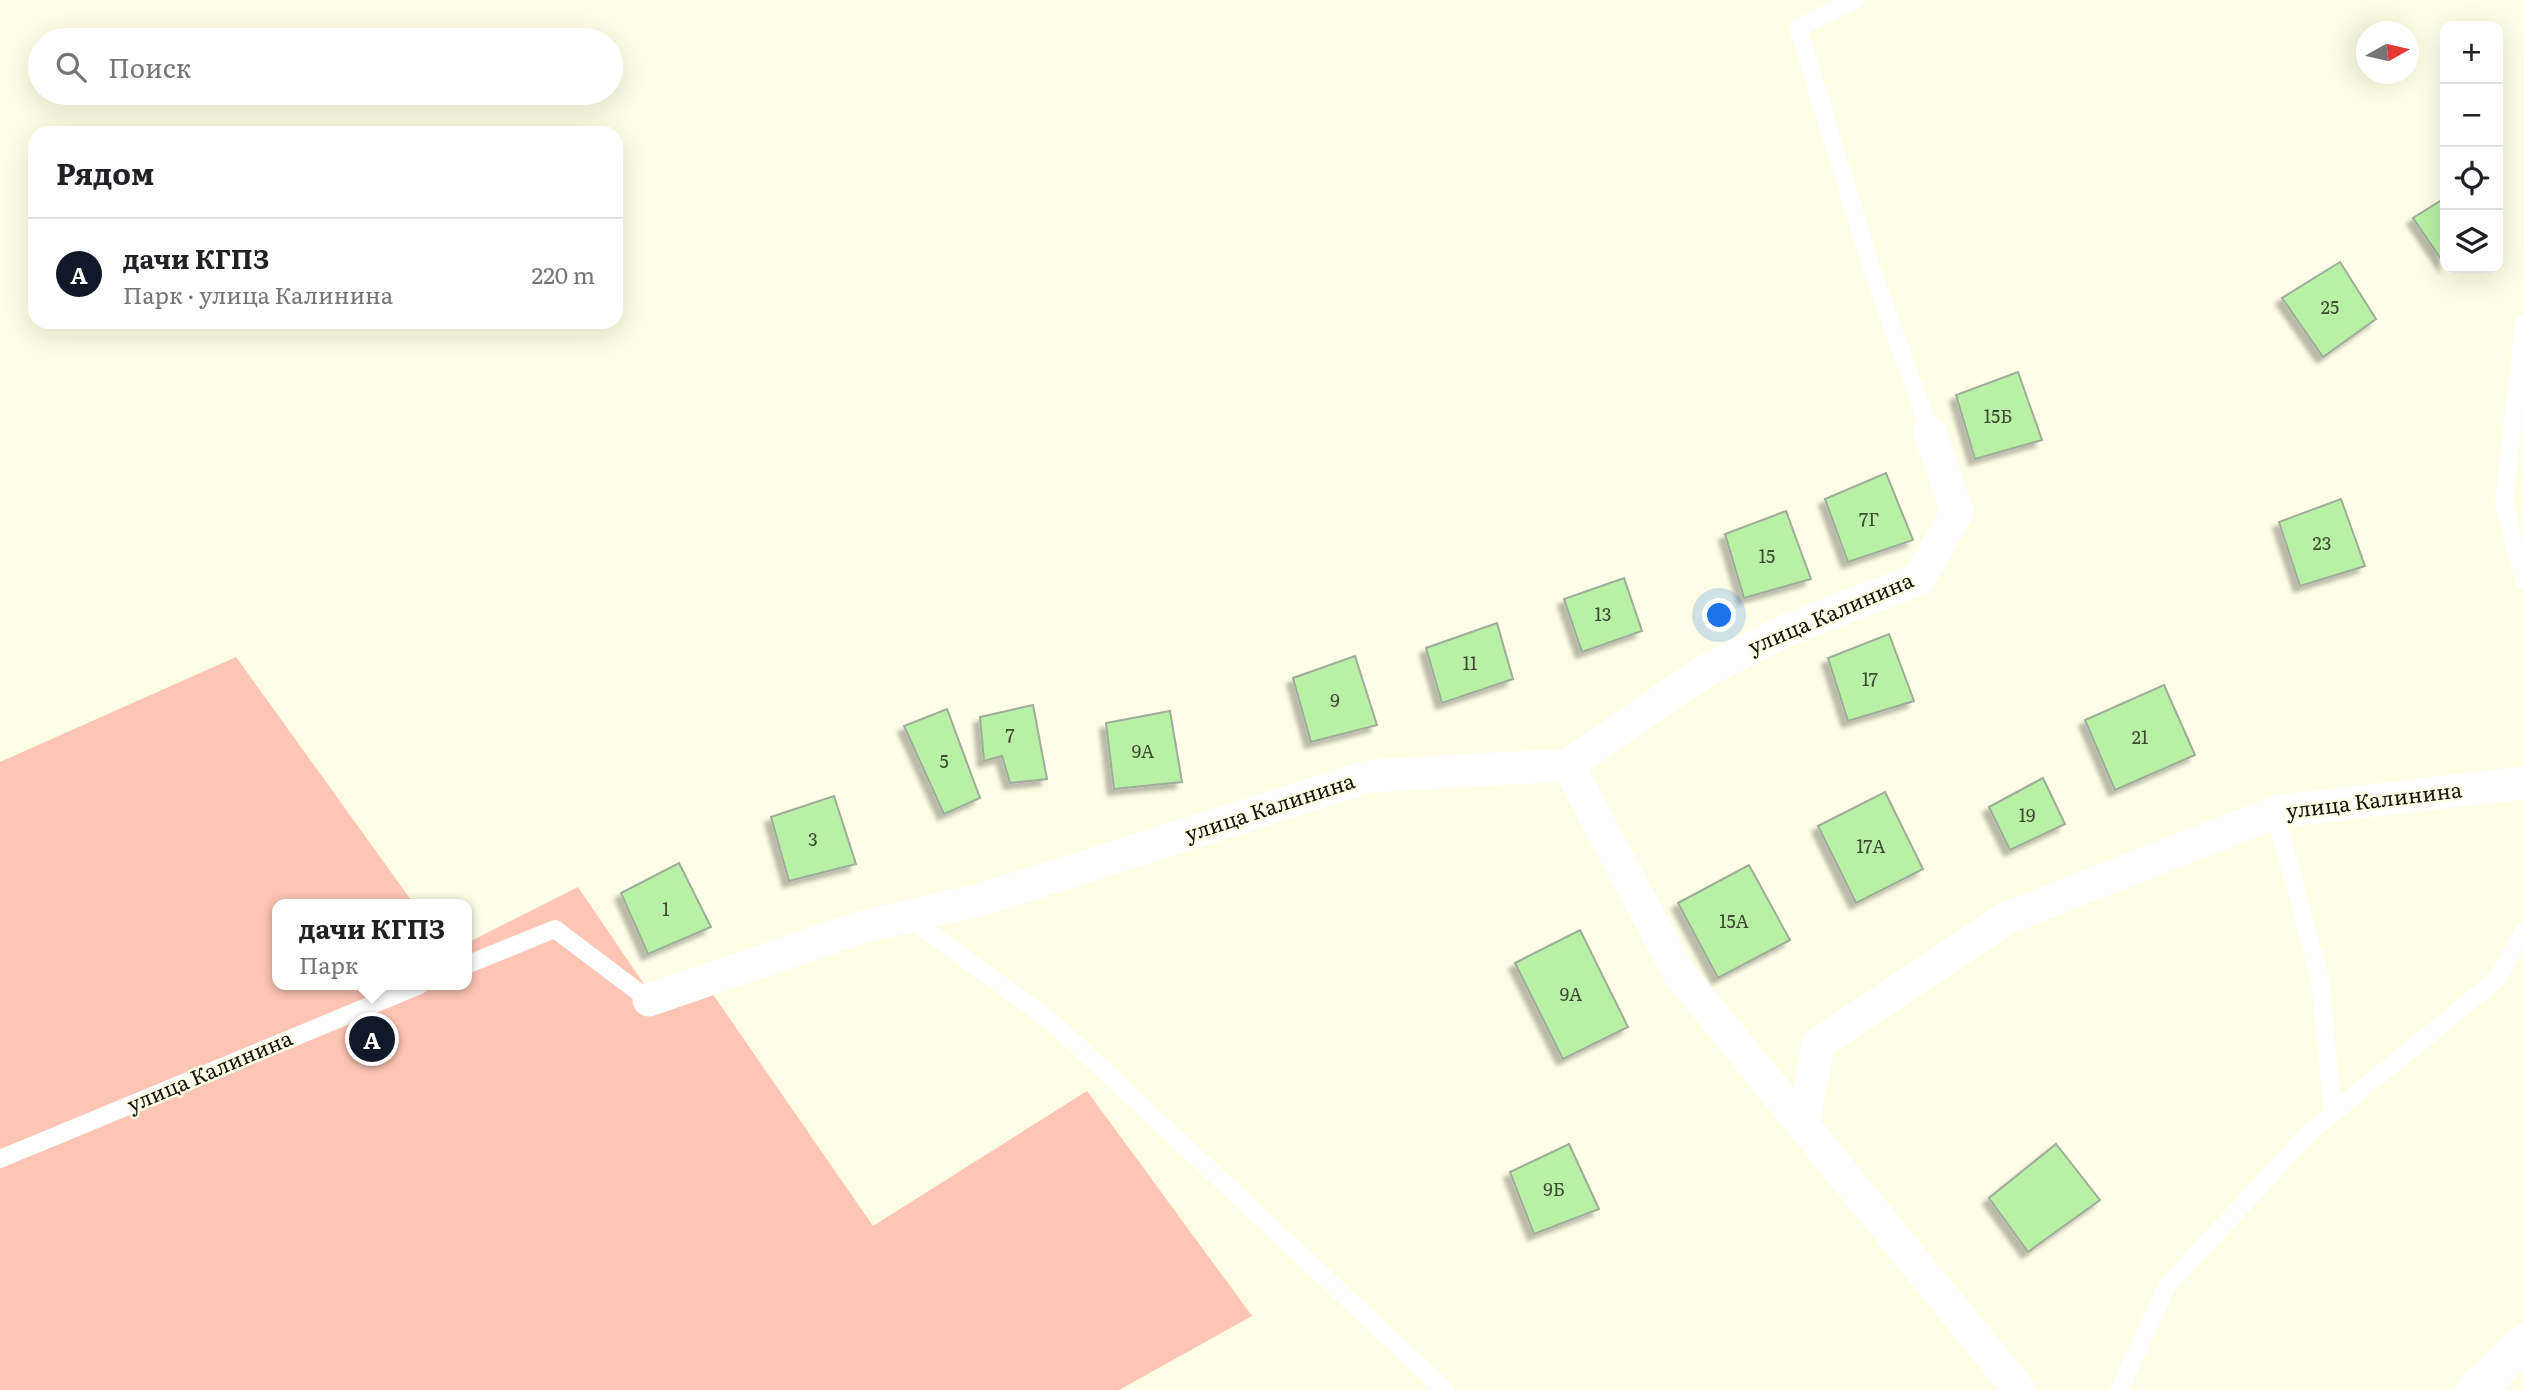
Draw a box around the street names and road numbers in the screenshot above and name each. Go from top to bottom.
street label: улица Калинина [1743,563,1918,661]
street label: улица Калинина [1180,763,1359,848]
street label: улица Калинина [2284,772,2464,825]
street label: улица Калинина [122,1021,297,1119]

